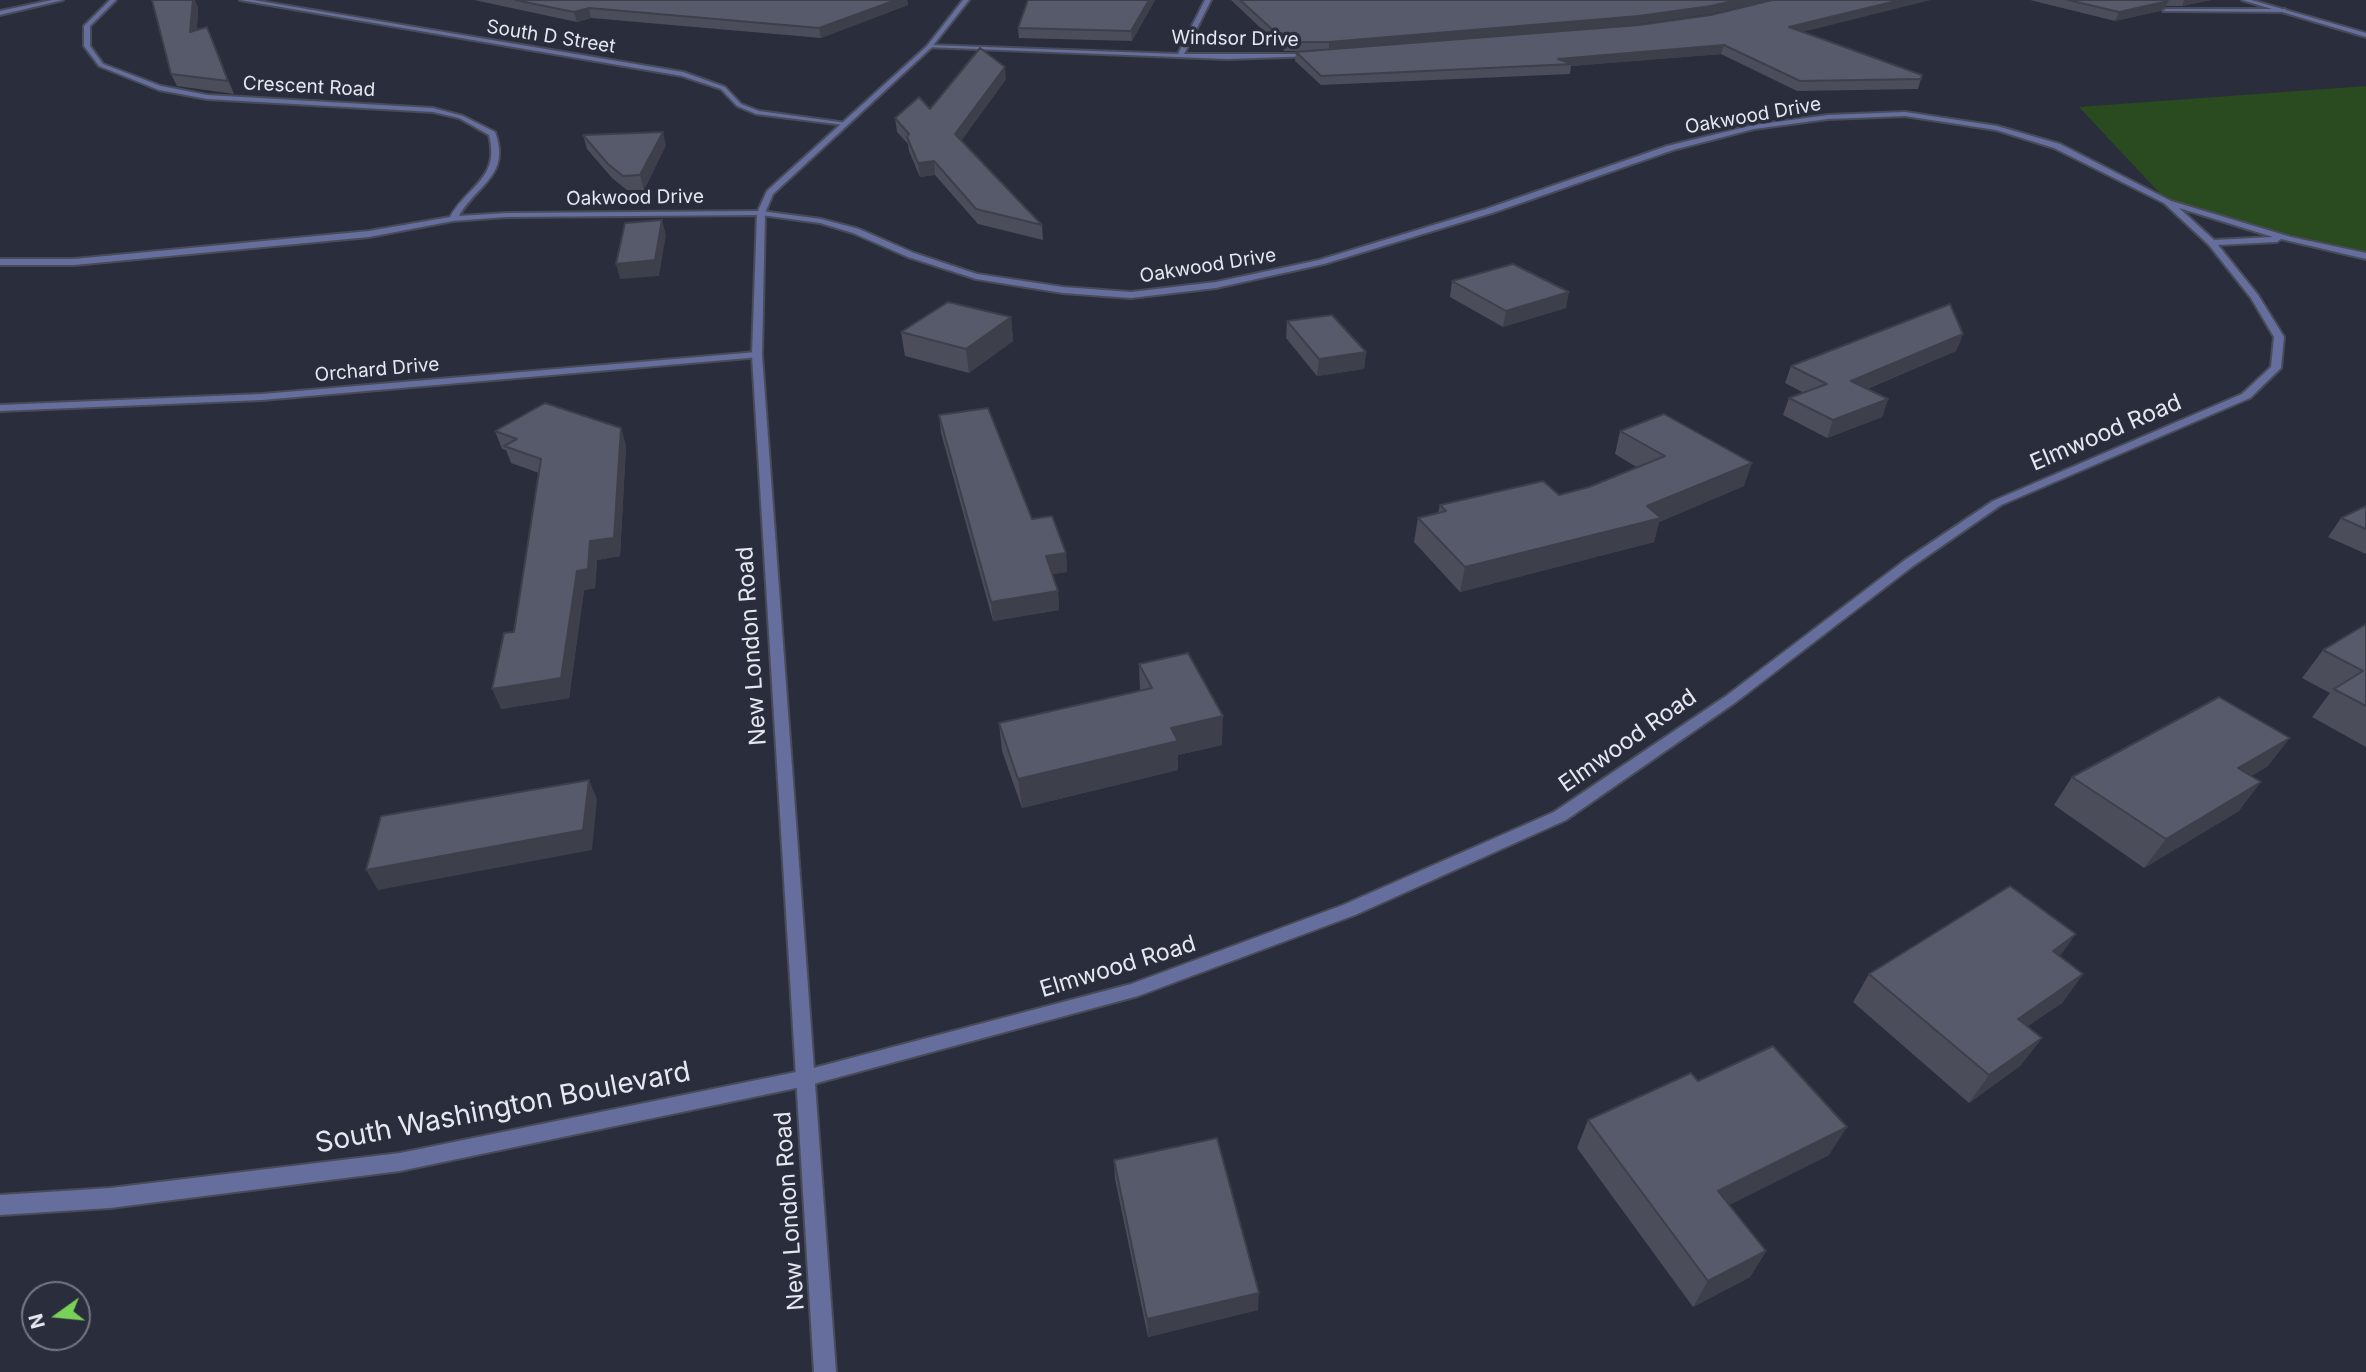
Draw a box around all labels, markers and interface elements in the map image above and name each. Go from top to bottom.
street label: South D Street [485,16,617,58]
street label: Windsor Drive [1171,26,1299,52]
street label: Crescent Road [242,72,376,102]
street label: Oakwood Drive [1683,93,1823,139]
street label: Oakwood Drive [566,185,704,211]
street label: Oakwood Drive [1138,244,1278,288]
street label: Orchard Drive [314,353,440,387]
street label: Elmwood Road [2026,389,2186,477]
street label: New London Road [731,546,773,746]
street label: Elmwood Road [1554,683,1702,799]
street label: Elmwood Road [1037,930,1199,1004]
street label: South Washington Boulevard [313,1055,693,1161]
street label: New London Road [769,1111,811,1311]
north arrow [21,1281,91,1351]
text: N [24,1311,50,1331]

